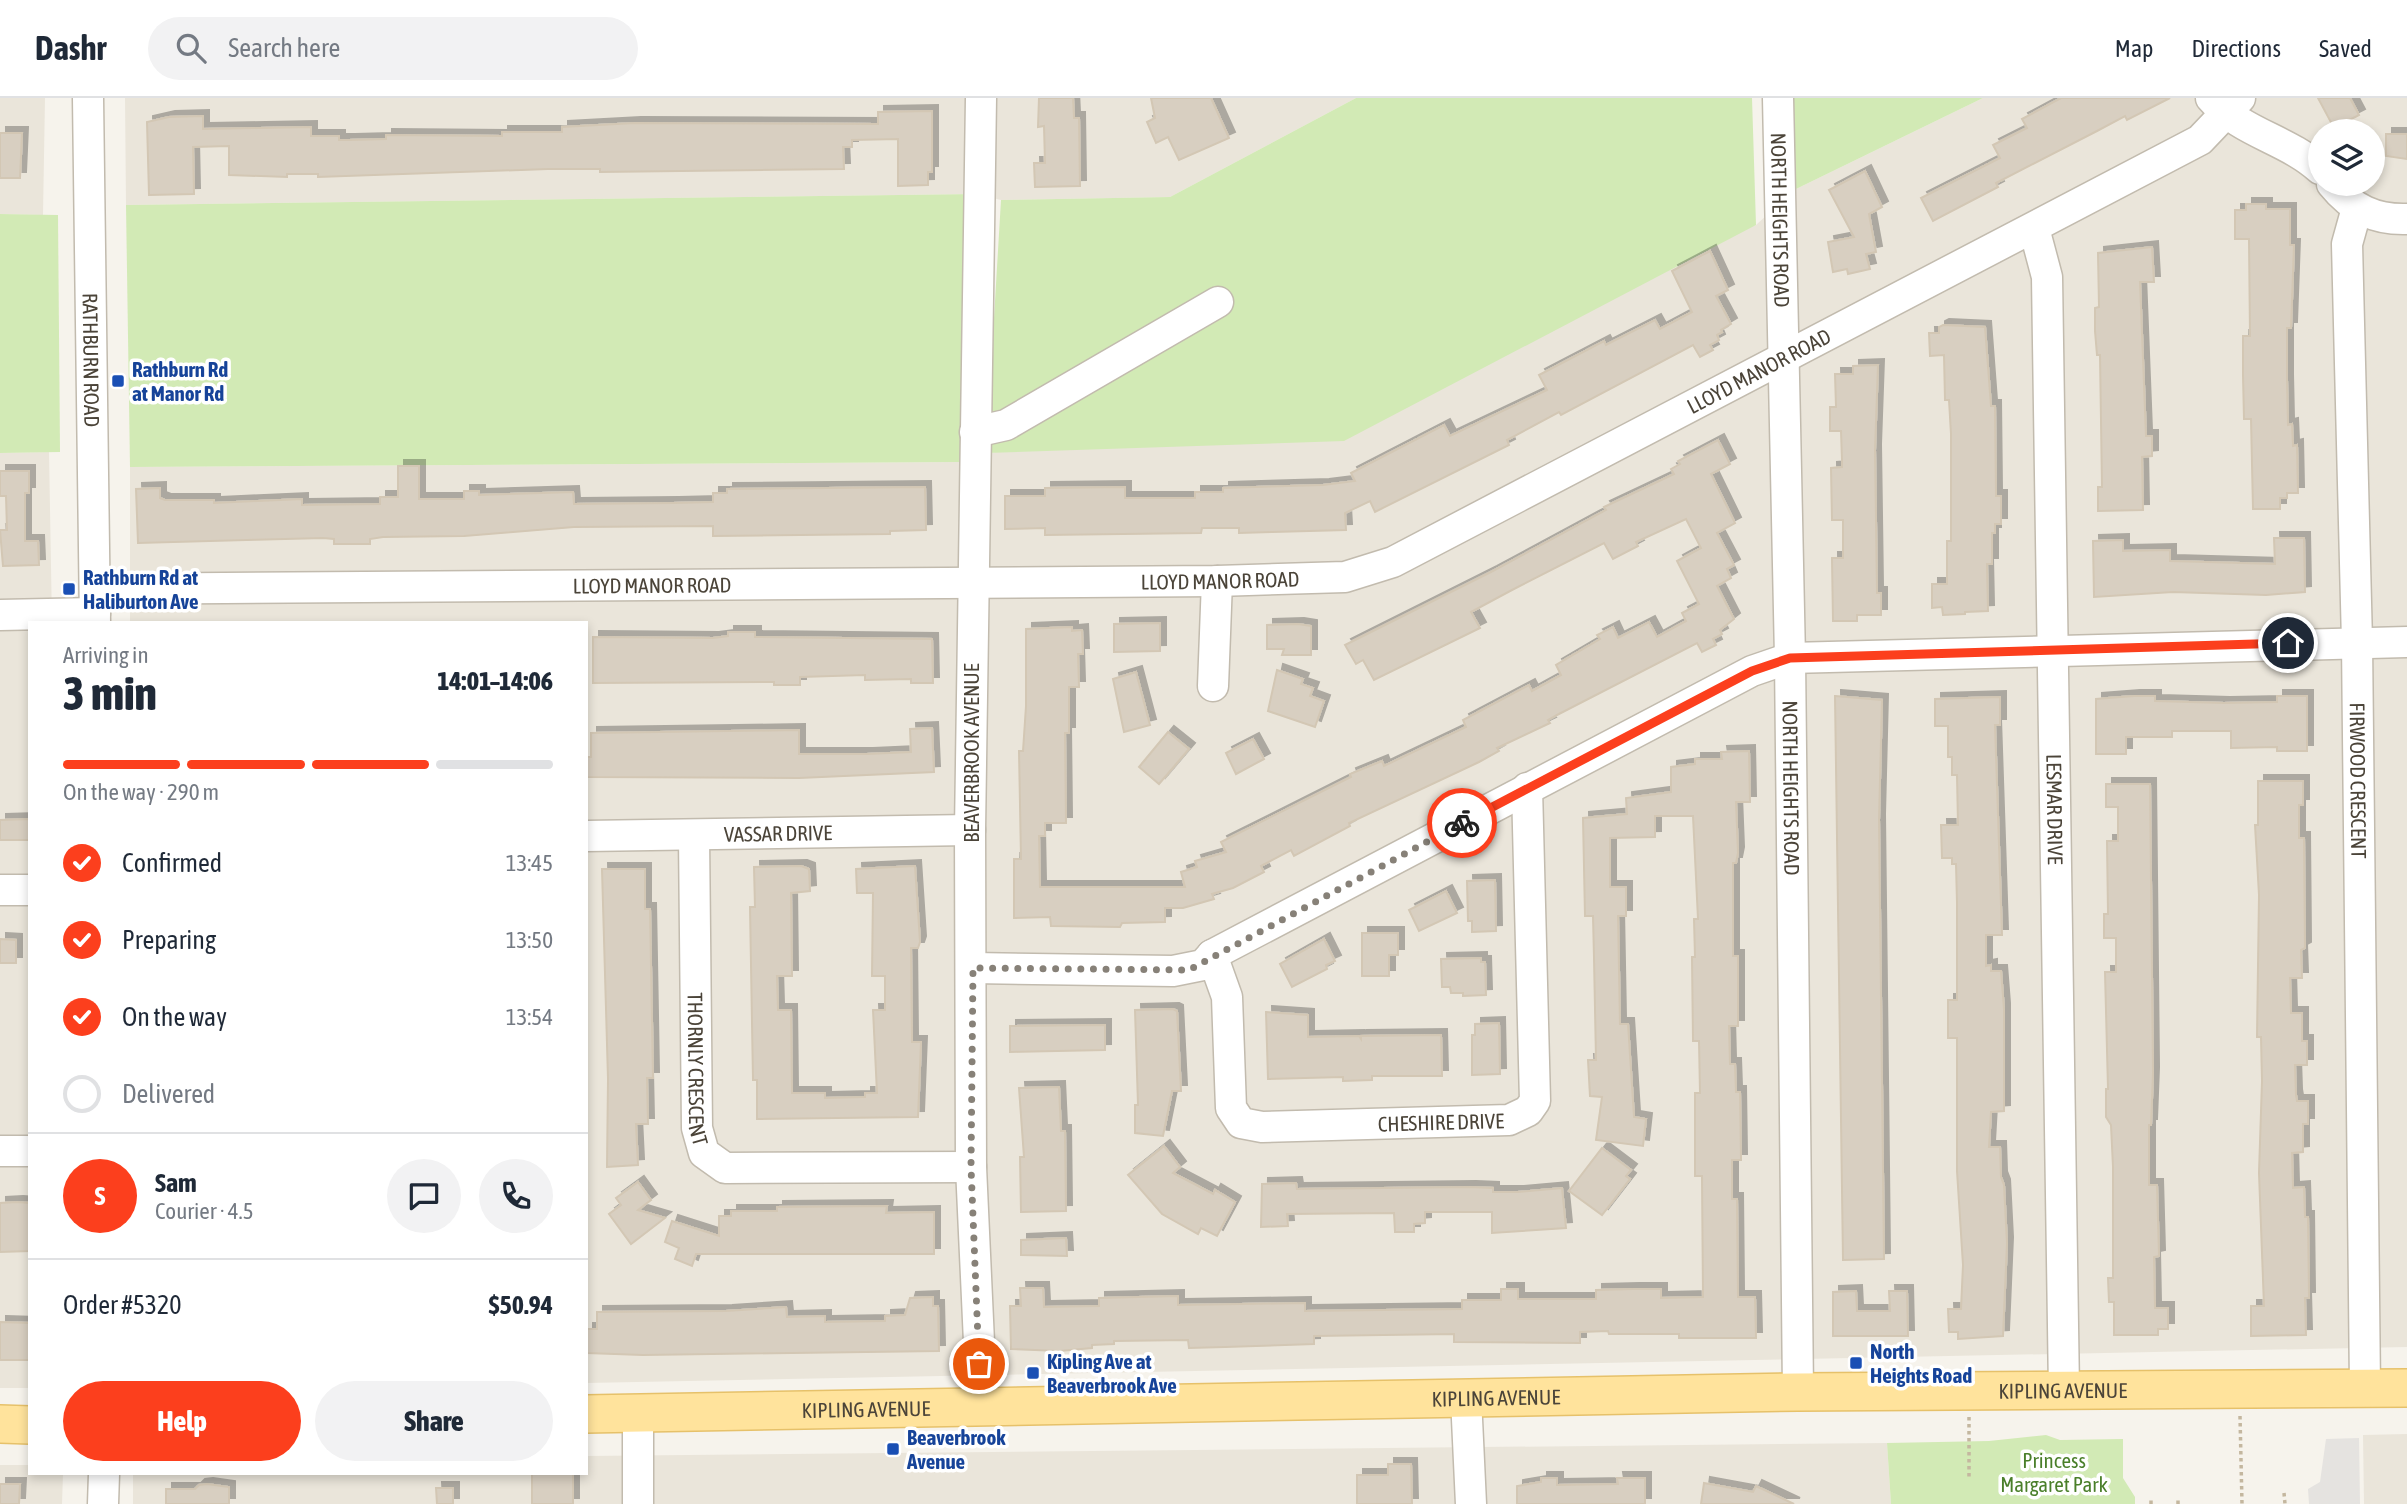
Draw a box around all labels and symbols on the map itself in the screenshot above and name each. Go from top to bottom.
street label: NORTH HEIGHTS ROAD [1767,132,1794,308]
street label: RATHBURN ROAD [79,293,104,427]
street label: LLOYD MANOR ROAD [1683,323,1834,418]
place label: Rathburn Rd at Manor Rd [132,357,228,405]
marker: Rathburn Rd at Manor Rd [110,373,126,389]
place label: Rathburn Rd at Haliburton Ave [83,565,198,613]
street label: LLOYD MANOR ROAD [1141,566,1300,594]
street label: LLOYD MANOR ROAD [573,572,731,598]
marker: Rathburn Rd at Haliburton Ave [61,581,77,597]
pin [2258,613,2318,673]
street label: BEAVERBROOK AVENUE [959,663,983,843]
street label: NORTH HEIGHTS ROAD [1778,700,1804,875]
street label: FIRWOOD CRESCENT [2346,702,2371,859]
street label: LESMAR DRIVE [2042,754,2068,865]
courier [1427,788,1497,858]
street label: VASSAR DRIVE [724,820,832,846]
street label: THORNLY CRESCENT [684,992,713,1148]
street label: CHESHIRE DRIVE [1377,1108,1504,1136]
pin [949,1334,1009,1394]
place label: North Heights Road [1870,1339,1972,1387]
place label: Kipling Ave at Beaverbrook Ave [1047,1349,1177,1397]
marker: North Heights Road [1848,1355,1864,1371]
marker: Kipling Ave at Beaverbrook Ave [1025,1365,1041,1381]
street label: KIPLING AVENUE [1998,1378,2127,1403]
street label: KIPLING AVENUE [1431,1384,1560,1411]
street label: KIPLING AVENUE [801,1396,931,1422]
place label: Beaverbrook Avenue [906,1425,1006,1473]
marker: Beaverbrook Avenue [885,1441,901,1457]
park label: Princess Margaret Park [2000,1448,2108,1496]

